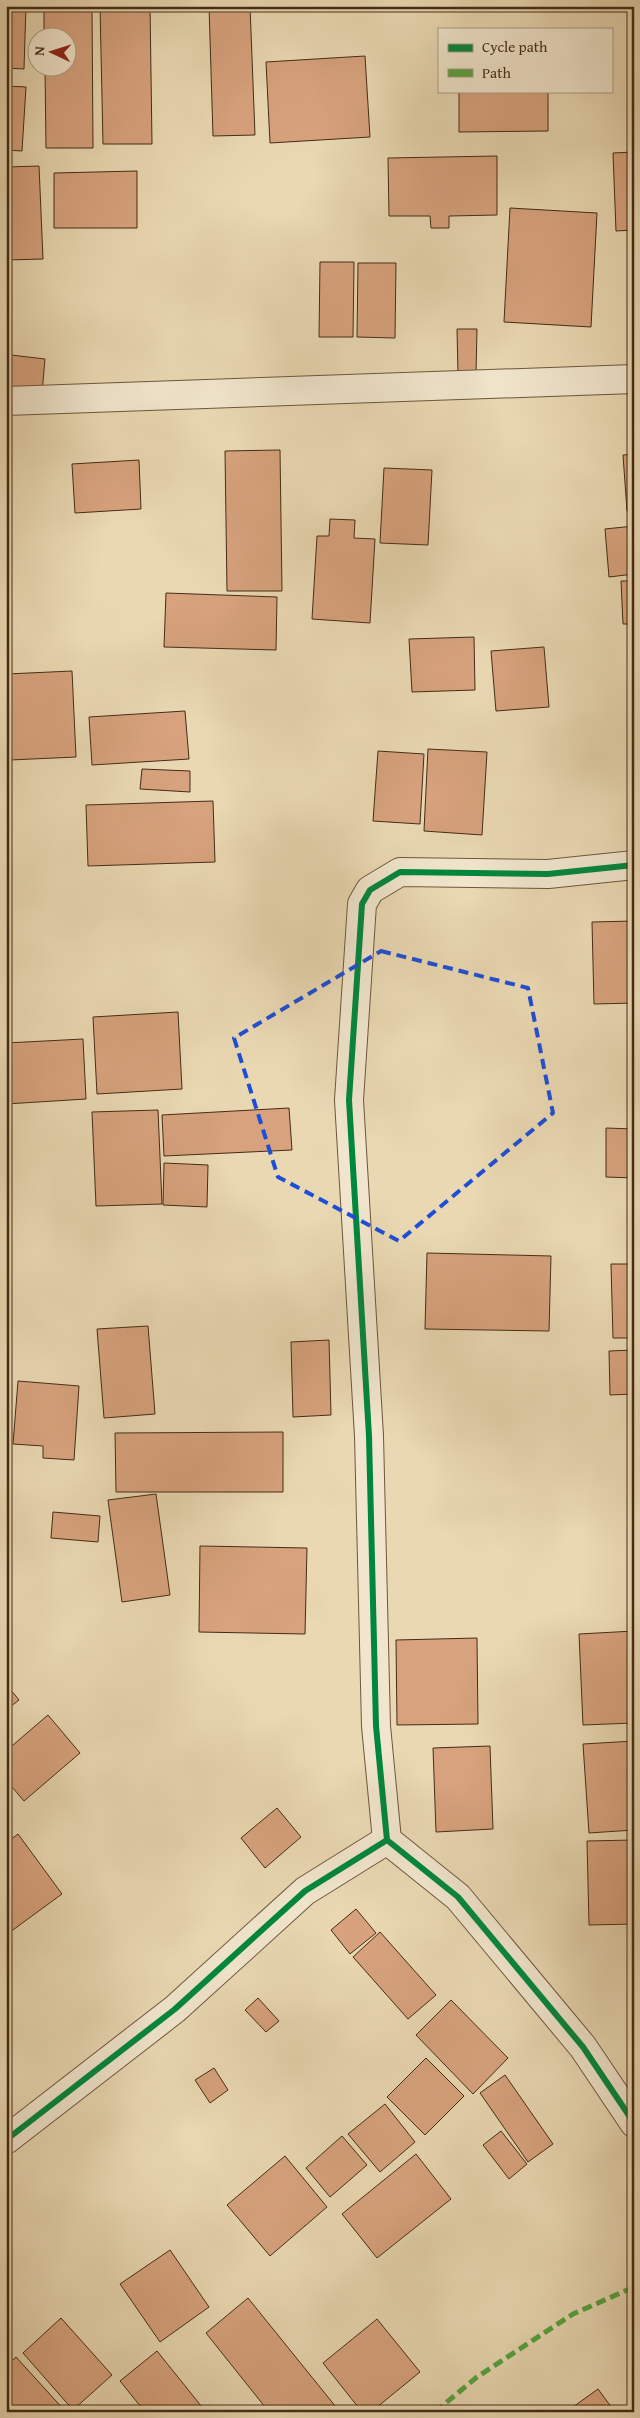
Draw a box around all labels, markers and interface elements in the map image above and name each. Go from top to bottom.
north arrow [28,28,78,78]
legend [438,28,612,92]
text: Cycle path [482,36,548,57]
text: N [29,45,49,56]
text: Path [482,62,511,83]

